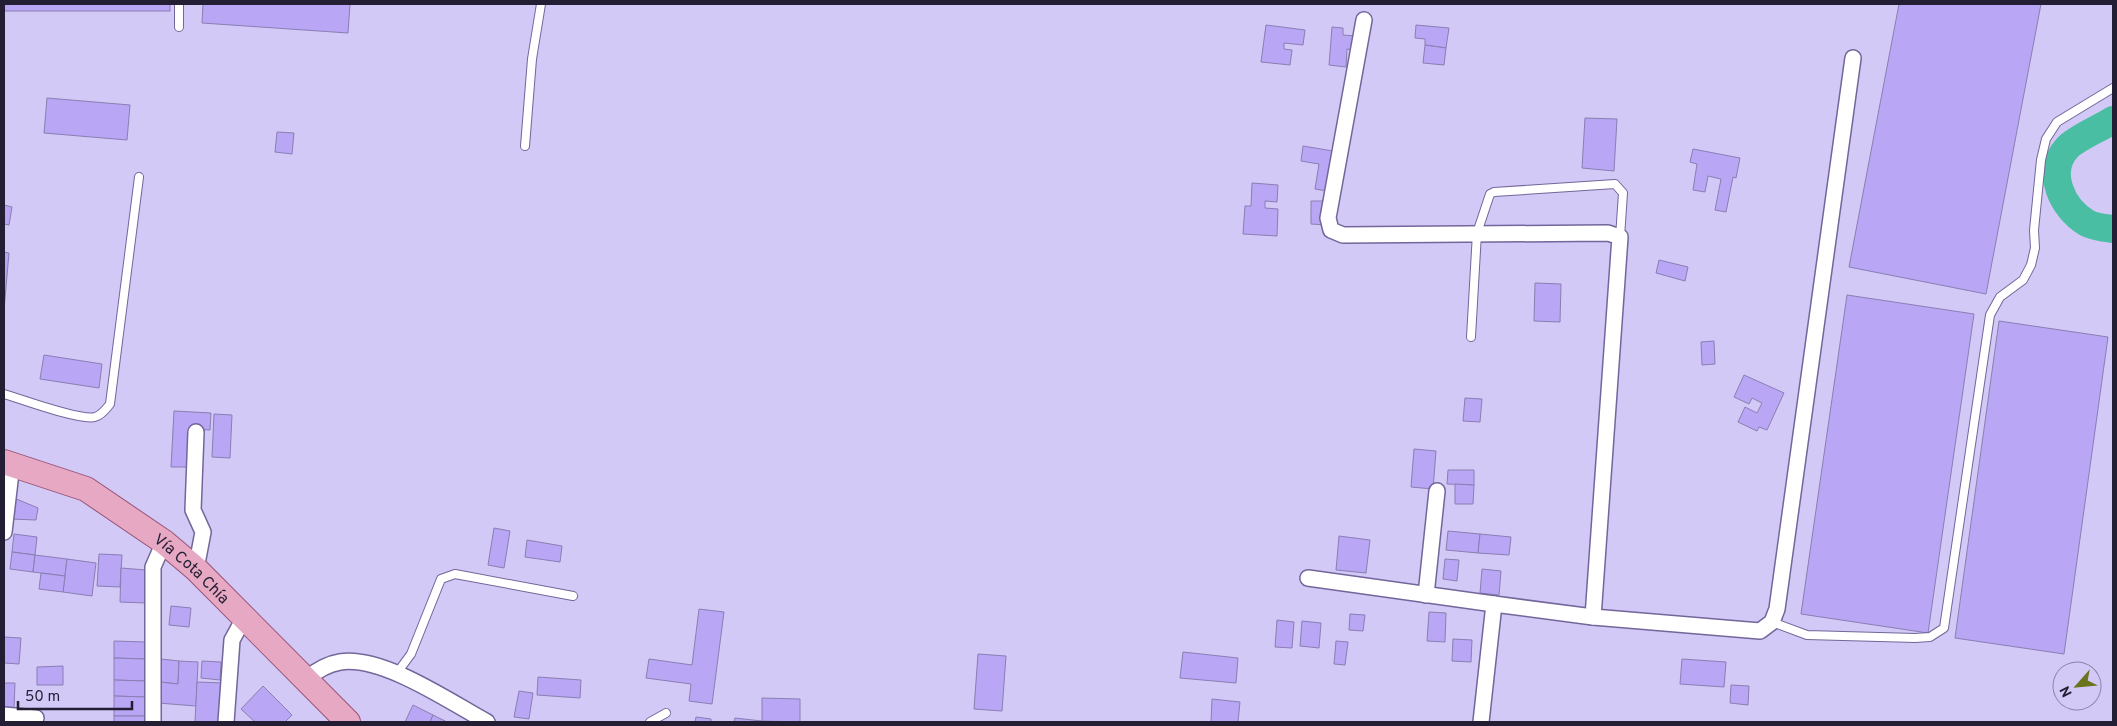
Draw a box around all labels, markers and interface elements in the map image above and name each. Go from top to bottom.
street label: Vía Cota Chía [149,530,233,609]
north arrow [2052,661,2102,711]
scale bar [18,678,131,710]
text: N [2057,683,2077,700]
text: 50 m [25,688,60,707]

